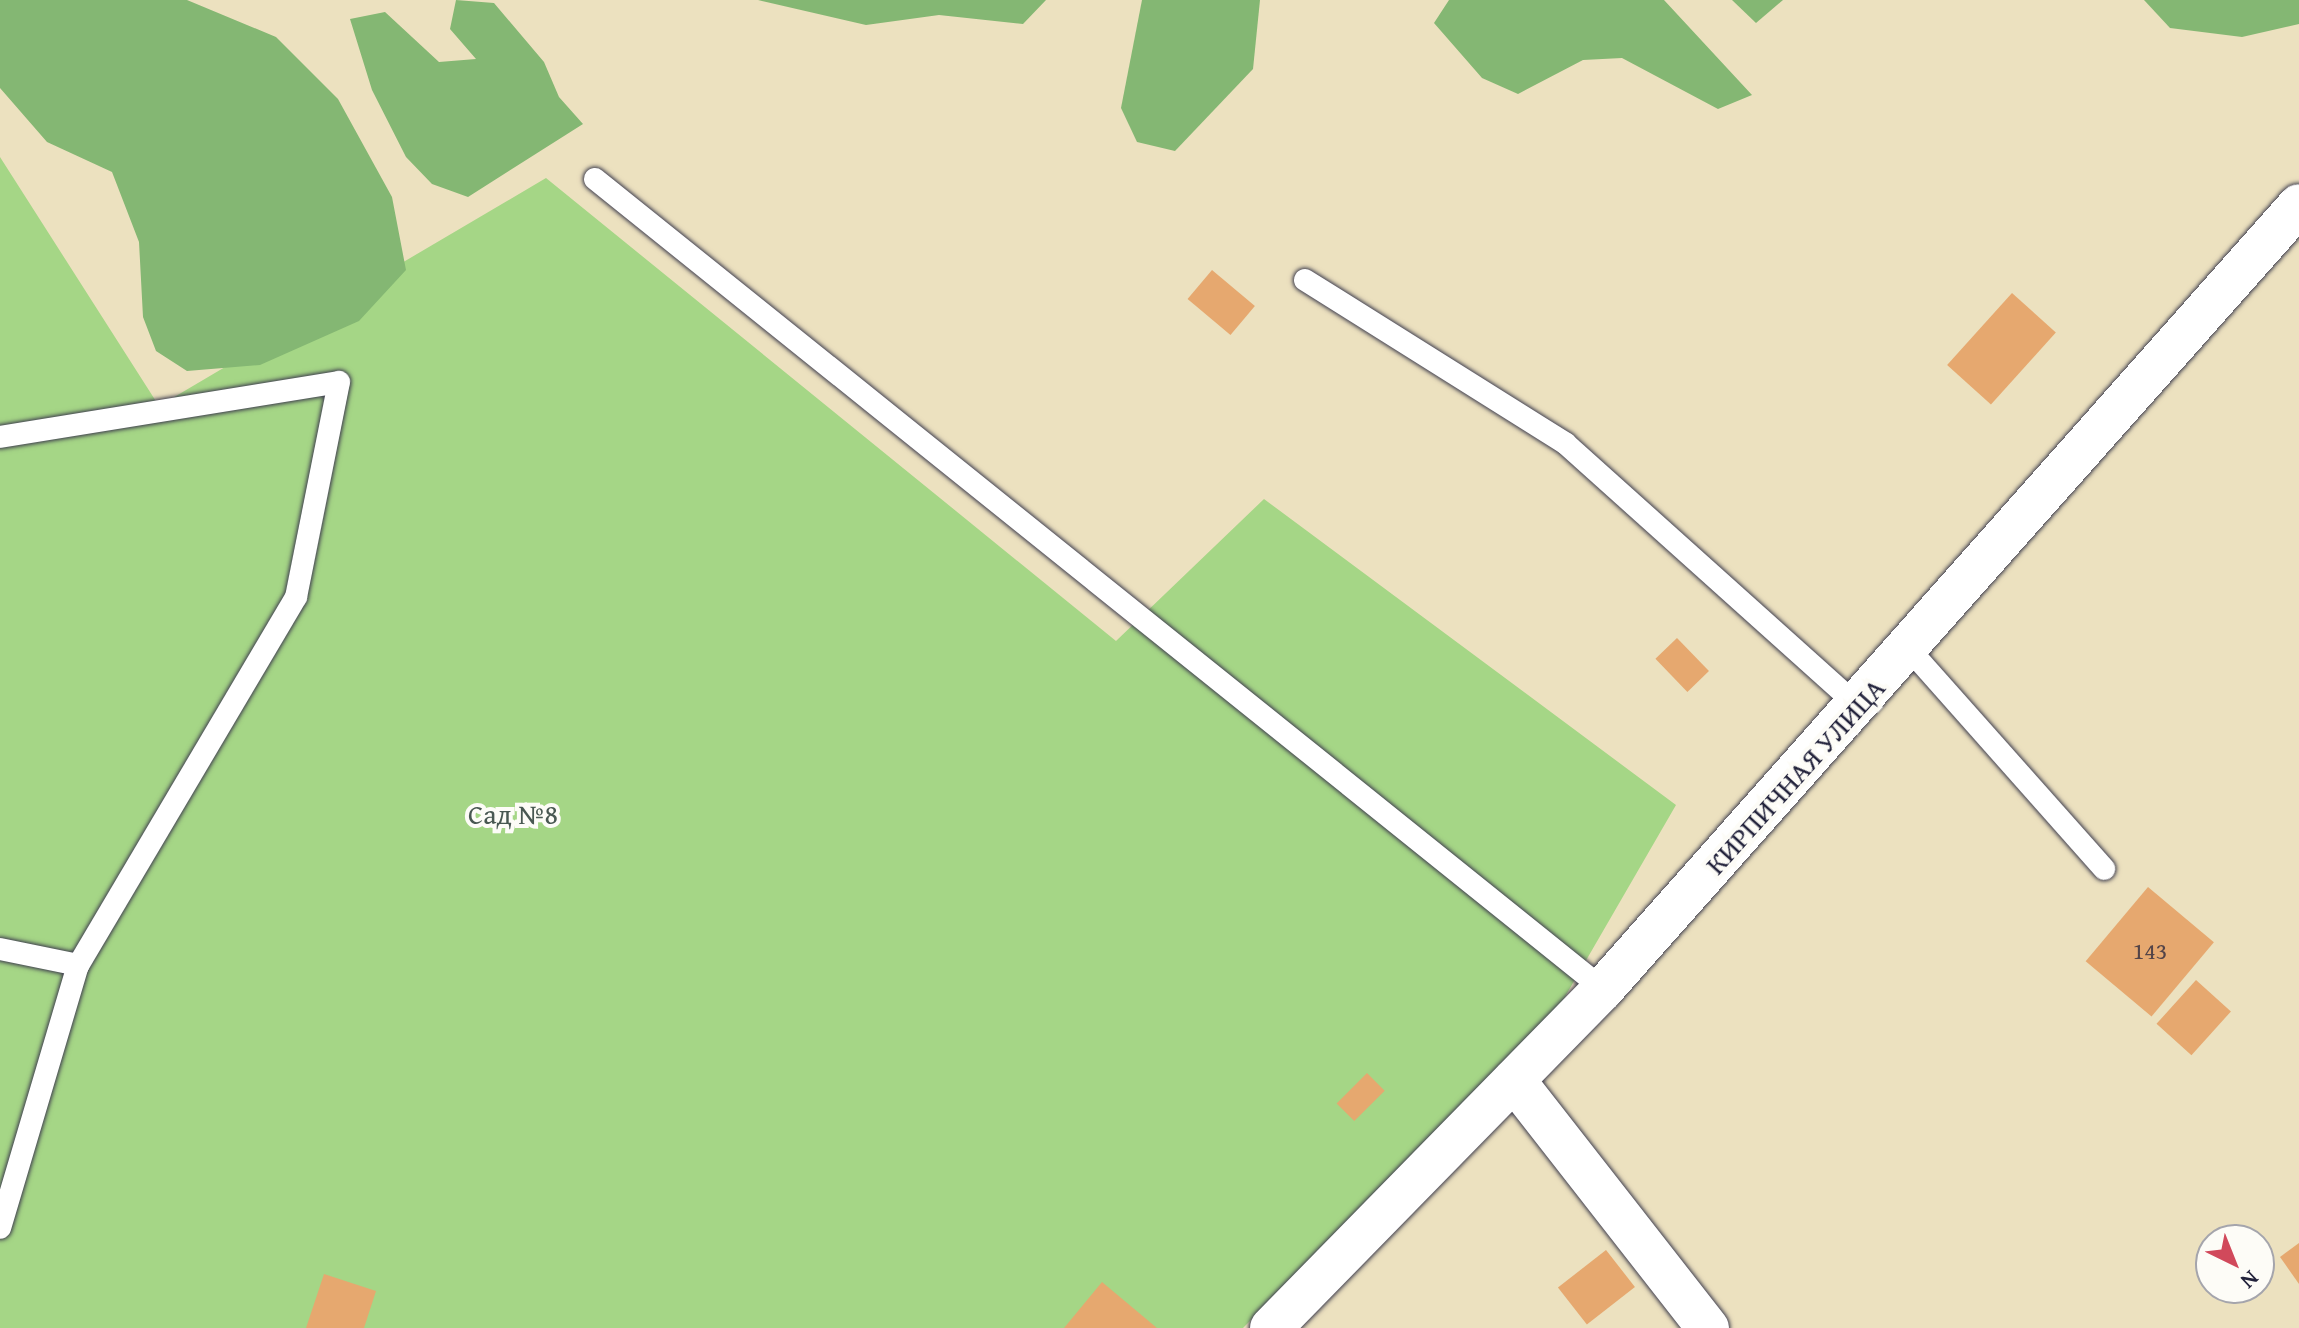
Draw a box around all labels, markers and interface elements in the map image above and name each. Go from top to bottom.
street label: КИРПИЧНАЯ УЛИЦА [1698,671,1892,881]
park label: Сад №8 [468,797,558,831]
house number: 143 [2133,937,2167,965]
north arrow [2195,1224,2275,1304]
text: N [2234,1263,2266,1297]

